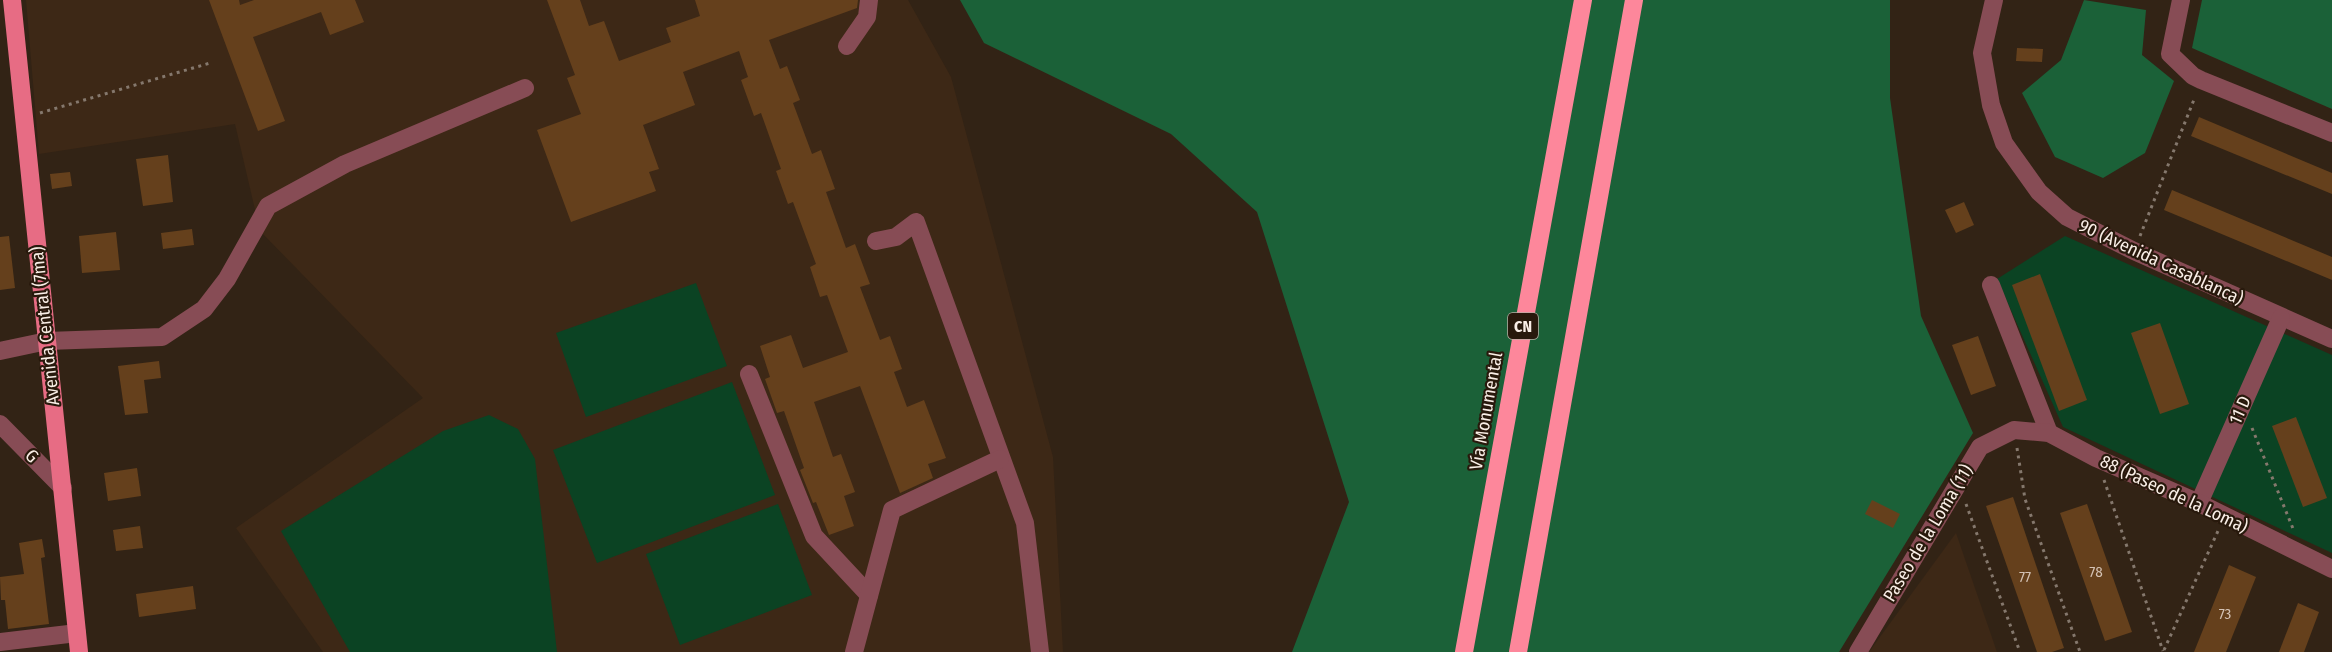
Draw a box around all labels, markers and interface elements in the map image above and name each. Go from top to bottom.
street label: 90 (Avenida Casablanca) [2075,214,2247,310]
street label: Avenida Central (7ma) [26,245,64,407]
road number: CN [1508,313,1538,339]
street label: Vía Monumental [1465,350,1507,472]
street label: 11 D [2224,393,2256,427]
street label: G [21,445,43,467]
street label: 88 (Paseo de la Loma) [2097,450,2251,538]
street label: Paseo de la Loma (11) [1878,461,1978,605]
house number: 78 [2089,563,2103,581]
house number: 77 [2019,568,2031,586]
house number: 73 [2219,605,2232,623]

